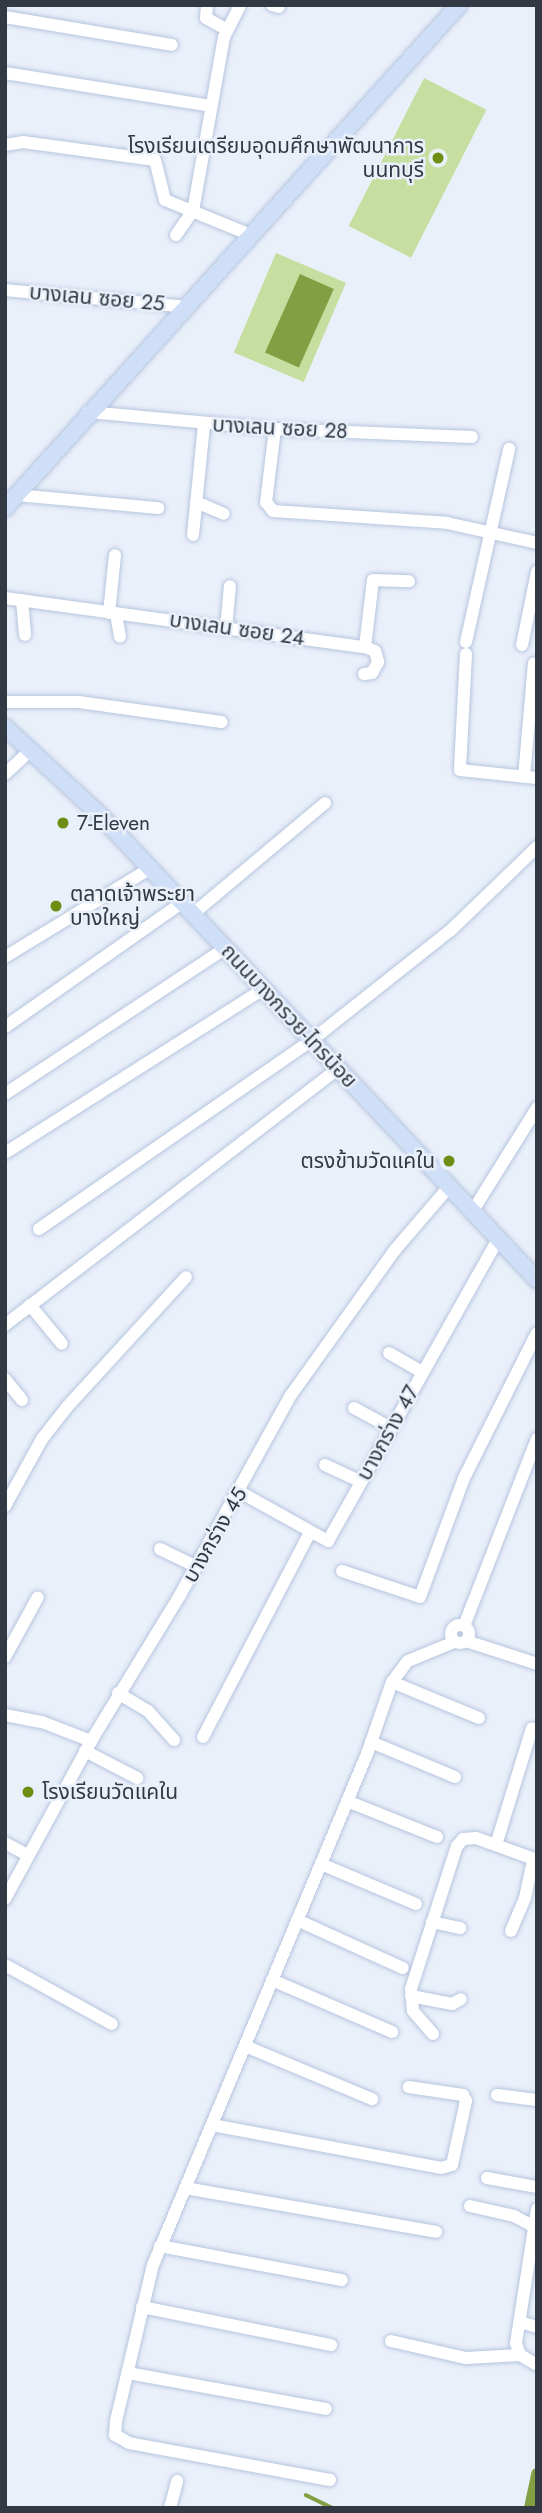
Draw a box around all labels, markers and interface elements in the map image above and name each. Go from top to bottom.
place label: โรงเรียนเตรียมอุดมศึกษาพัฒนาการ นนทบุรี [128,133,424,183]
marker: โรงเรียนเตรียมอุดมศึกษาพัฒนาการ นนทบุรี [430,150,446,166]
street label: บางเลน ซอย 25 [28,280,166,316]
street label: บางเลน ซอย 28 [212,412,348,444]
street label: บางเลน ซอย 24 [168,607,306,651]
place label: 7-Eleven [77,810,150,836]
marker: 7-Eleven [55,815,71,831]
place label: ตลาดเจ้าพระยา บางใหญ่ [70,881,195,931]
marker: ตลาดเจ้าพระยา บางใหญ่ [48,898,64,914]
street label: ถนนบางกรวย-ไทรน้อย [216,939,362,1093]
place label: ตรงข้ามวัดแคใน [301,1148,435,1174]
marker: ตรงข้ามวัดแคใน [441,1153,457,1169]
street label: บางกร่าง 47 [352,1381,424,1485]
street label: บางกร่าง 45 [178,1483,252,1587]
place label: โรงเรียนวัดแคใน [42,1779,178,1805]
marker: โรงเรียนวัดแคใน [20,1784,36,1800]

